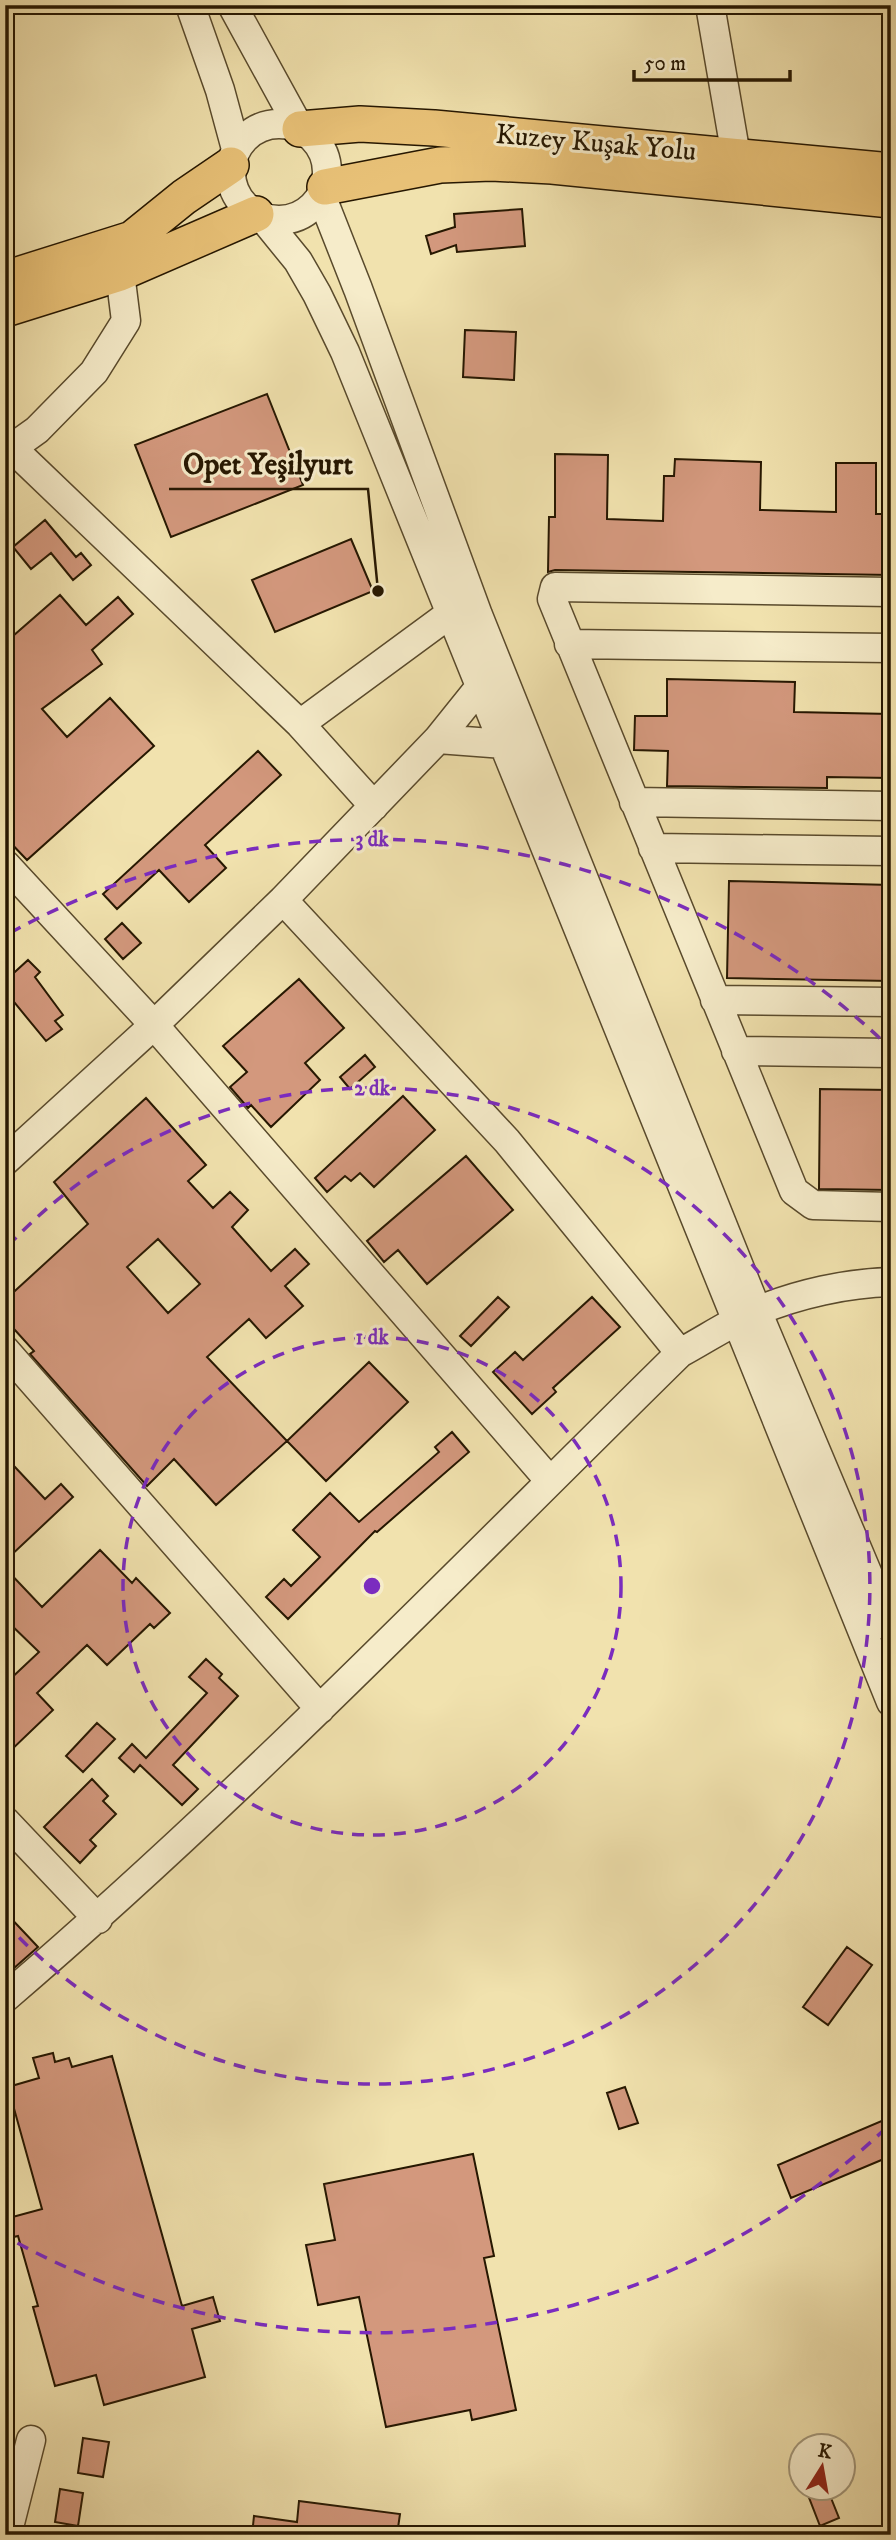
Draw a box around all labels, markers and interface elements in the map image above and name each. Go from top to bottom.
scale bar [634,38,789,82]
text: 50 m [644,51,686,77]
street label: Kuzey Kuşak Yolu [494,117,698,169]
callout: Opet Yeşilyurt [169,438,368,489]
text: Opet Yeşilyurt [183,447,353,484]
text: 3 dk [355,827,389,853]
text: 2 dk [354,1076,390,1102]
text: 1 dk [355,1325,389,1351]
centre of rings [360,1574,384,1598]
north arrow [788,2432,858,2502]
text: K [816,2439,834,2464]

